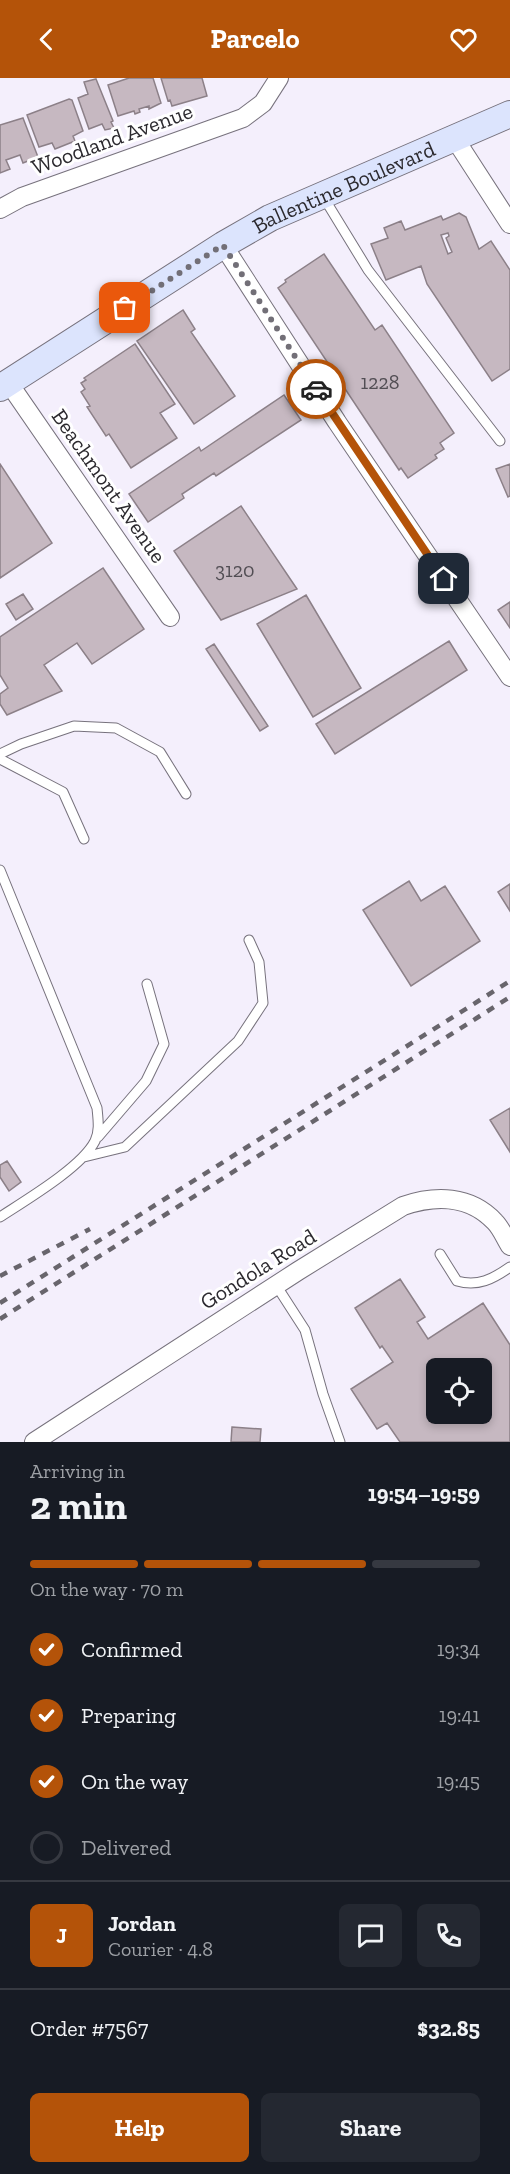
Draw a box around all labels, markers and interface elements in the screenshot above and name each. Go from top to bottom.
icon: back [30,23,63,56]
text: Parcelo [210,23,300,55]
icon: heart [447,23,480,56]
street label: Woodland Avenue [28,97,196,181]
street label: Ballentine Boulevard [247,135,439,239]
pin [99,282,150,333]
icon: bag [108,291,141,324]
courier [286,359,346,419]
house number: 1228 [360,370,400,394]
icon: car [300,373,333,406]
street label: Beachmont Avenue [46,404,172,568]
pin [418,553,469,604]
house number: 3120 [215,558,255,582]
icon: home [427,562,460,595]
street label: Gondola Road [195,1223,321,1315]
map controls [426,1358,492,1424]
button: locate [426,1358,492,1424]
text: Arriving in [30,1459,125,1483]
text: 19:54–19:59 [368,1480,480,1507]
text: 2 min [30,1482,127,1529]
text: On the way · 70 m [30,1577,183,1601]
icon: check [30,1633,63,1666]
text: Confirmed [81,1636,182,1663]
text: 19:34 [437,1637,480,1661]
icon: check [30,1699,63,1732]
text: Preparing [81,1702,176,1729]
text: 19:41 [439,1703,480,1727]
icon: check [30,1765,63,1798]
text: On the way [81,1768,188,1795]
text: 19:45 [436,1769,480,1793]
text: Delivered [81,1834,171,1861]
button: chat [339,1904,402,1967]
button: phone [417,1904,480,1967]
text: Jordan [108,1910,176,1937]
text: J [56,1922,67,1949]
text: Courier · 4.8 [108,1937,213,1961]
text: Order #7567 [30,2015,148,2042]
text: $32.85 [417,2015,480,2042]
button: Help [30,2093,249,2162]
button: Share [261,2093,480,2162]

